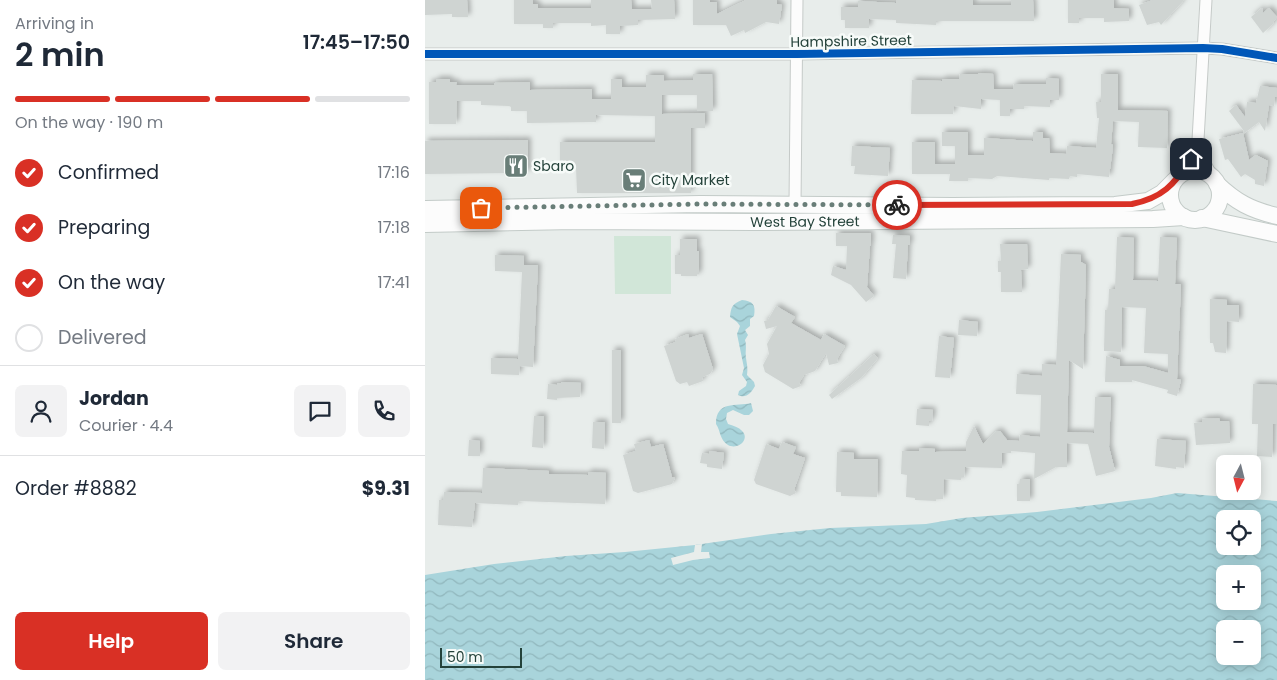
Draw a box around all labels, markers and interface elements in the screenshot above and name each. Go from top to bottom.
text: Arriving in [15,12,94,35]
text: 17:45–17:50 [303,29,410,56]
street label: Hampshire Street [790,30,912,52]
text: 2 min [15,32,105,77]
text: On the way · 190 m [15,111,163,134]
pin [1170,138,1212,180]
icon: home [1177,145,1205,173]
restaurant icon: Sbaro [503,153,529,179]
place label: Sbaro [533,156,574,176]
icon: check [15,159,43,187]
text: Confirmed [58,159,159,186]
text: 17:16 [377,161,410,184]
supermarket icon: City Market [621,167,647,193]
place label: City Market [651,170,730,190]
courier [872,180,922,230]
pin [460,187,502,229]
icon: bike [883,191,911,219]
icon: bag [467,194,495,222]
street label: West Bay Street [750,211,860,232]
icon: check [15,214,43,242]
text: Preparing [58,214,150,241]
text: 17:18 [378,216,410,239]
icon: check [15,269,43,297]
text: On the way [58,269,165,296]
text: 17:41 [378,271,410,294]
text: Delivered [58,324,147,351]
button: person [15,385,67,437]
text: Jordan [79,385,149,412]
button: chat [294,385,346,437]
button: phone [358,385,410,437]
text: Courier · 4.4 [79,414,173,437]
north arrow [1216,455,1261,500]
map controls [1216,455,1261,665]
text: Order #8882 [15,475,137,502]
text: $9.31 [362,475,410,502]
button: locate [1216,510,1261,555]
button: + [1216,565,1261,610]
button: Help [15,612,208,670]
button: Share [218,612,410,670]
button: − [1216,620,1261,665]
scale bar [440,645,523,668]
text: 50 m [447,647,483,667]

